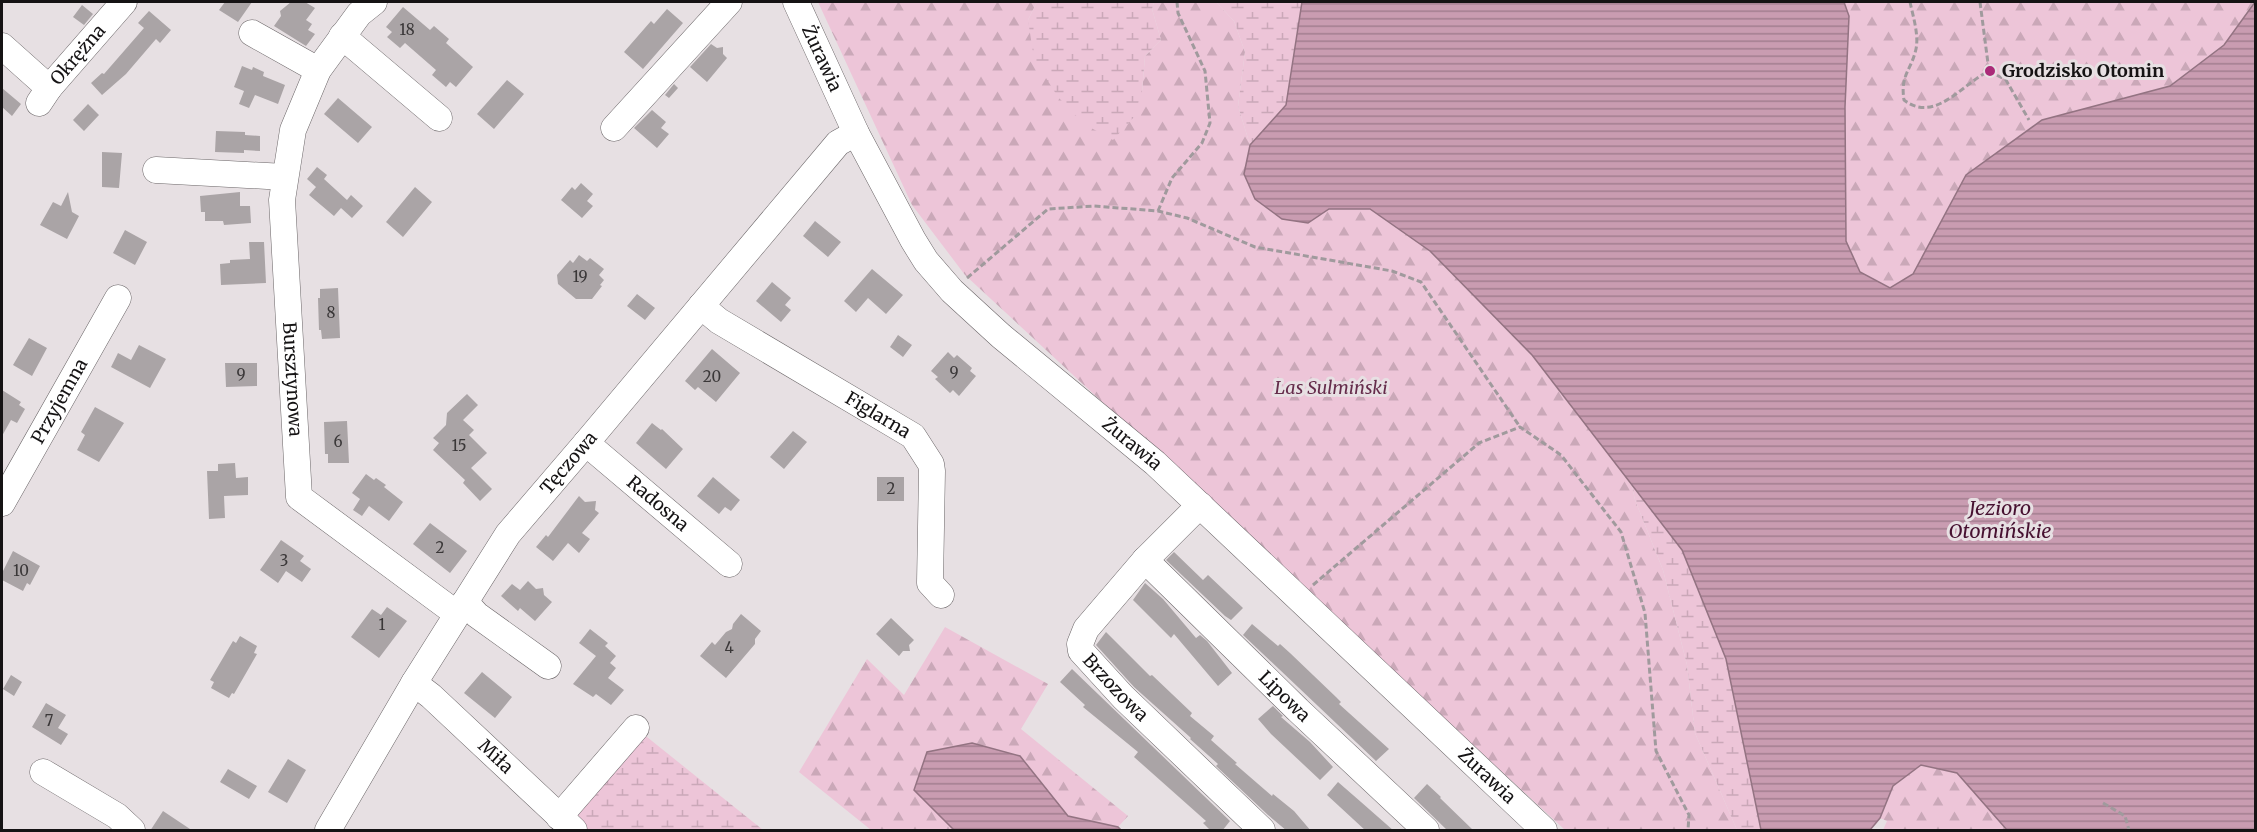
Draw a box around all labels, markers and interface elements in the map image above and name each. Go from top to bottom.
street label: Okrężna [45,19,110,90]
house number: 18 [399,20,415,39]
street label: Żurawia [797,21,848,95]
place label: Grodzisko Otomin [2002,59,2164,82]
marker: Grodzisko Otomin [1983,64,1997,78]
house number: 19 [572,267,588,286]
house number: 8 [327,303,336,322]
street label: Bursztynowa [278,321,308,437]
street label: Przyjemna [26,354,93,448]
house number: 9 [949,363,959,382]
house number: 9 [236,365,246,384]
house number: 20 [703,367,721,386]
park label: Las Sulmiński [1274,376,1388,399]
street label: Figlarna [841,386,915,443]
street label: Żurawia [1098,412,1168,475]
street label: Tęczowa [535,426,602,499]
house number: 6 [333,432,343,451]
house number: 15 [451,436,467,455]
street label: Radosna [622,471,694,536]
house number: 2 [887,479,896,498]
water label: Jezioro Otomińskie [1948,495,2052,543]
house number: 2 [436,538,445,557]
house number: 3 [280,551,288,570]
house number: 10 [13,561,29,580]
house number: 1 [379,615,386,634]
house number: 4 [724,638,734,657]
street label: Brzozowa [1078,649,1154,726]
street label: Lipowa [1254,666,1316,727]
house number: 7 [45,711,54,730]
street label: Miła [474,734,519,778]
street label: Żurawia [1453,743,1521,809]

